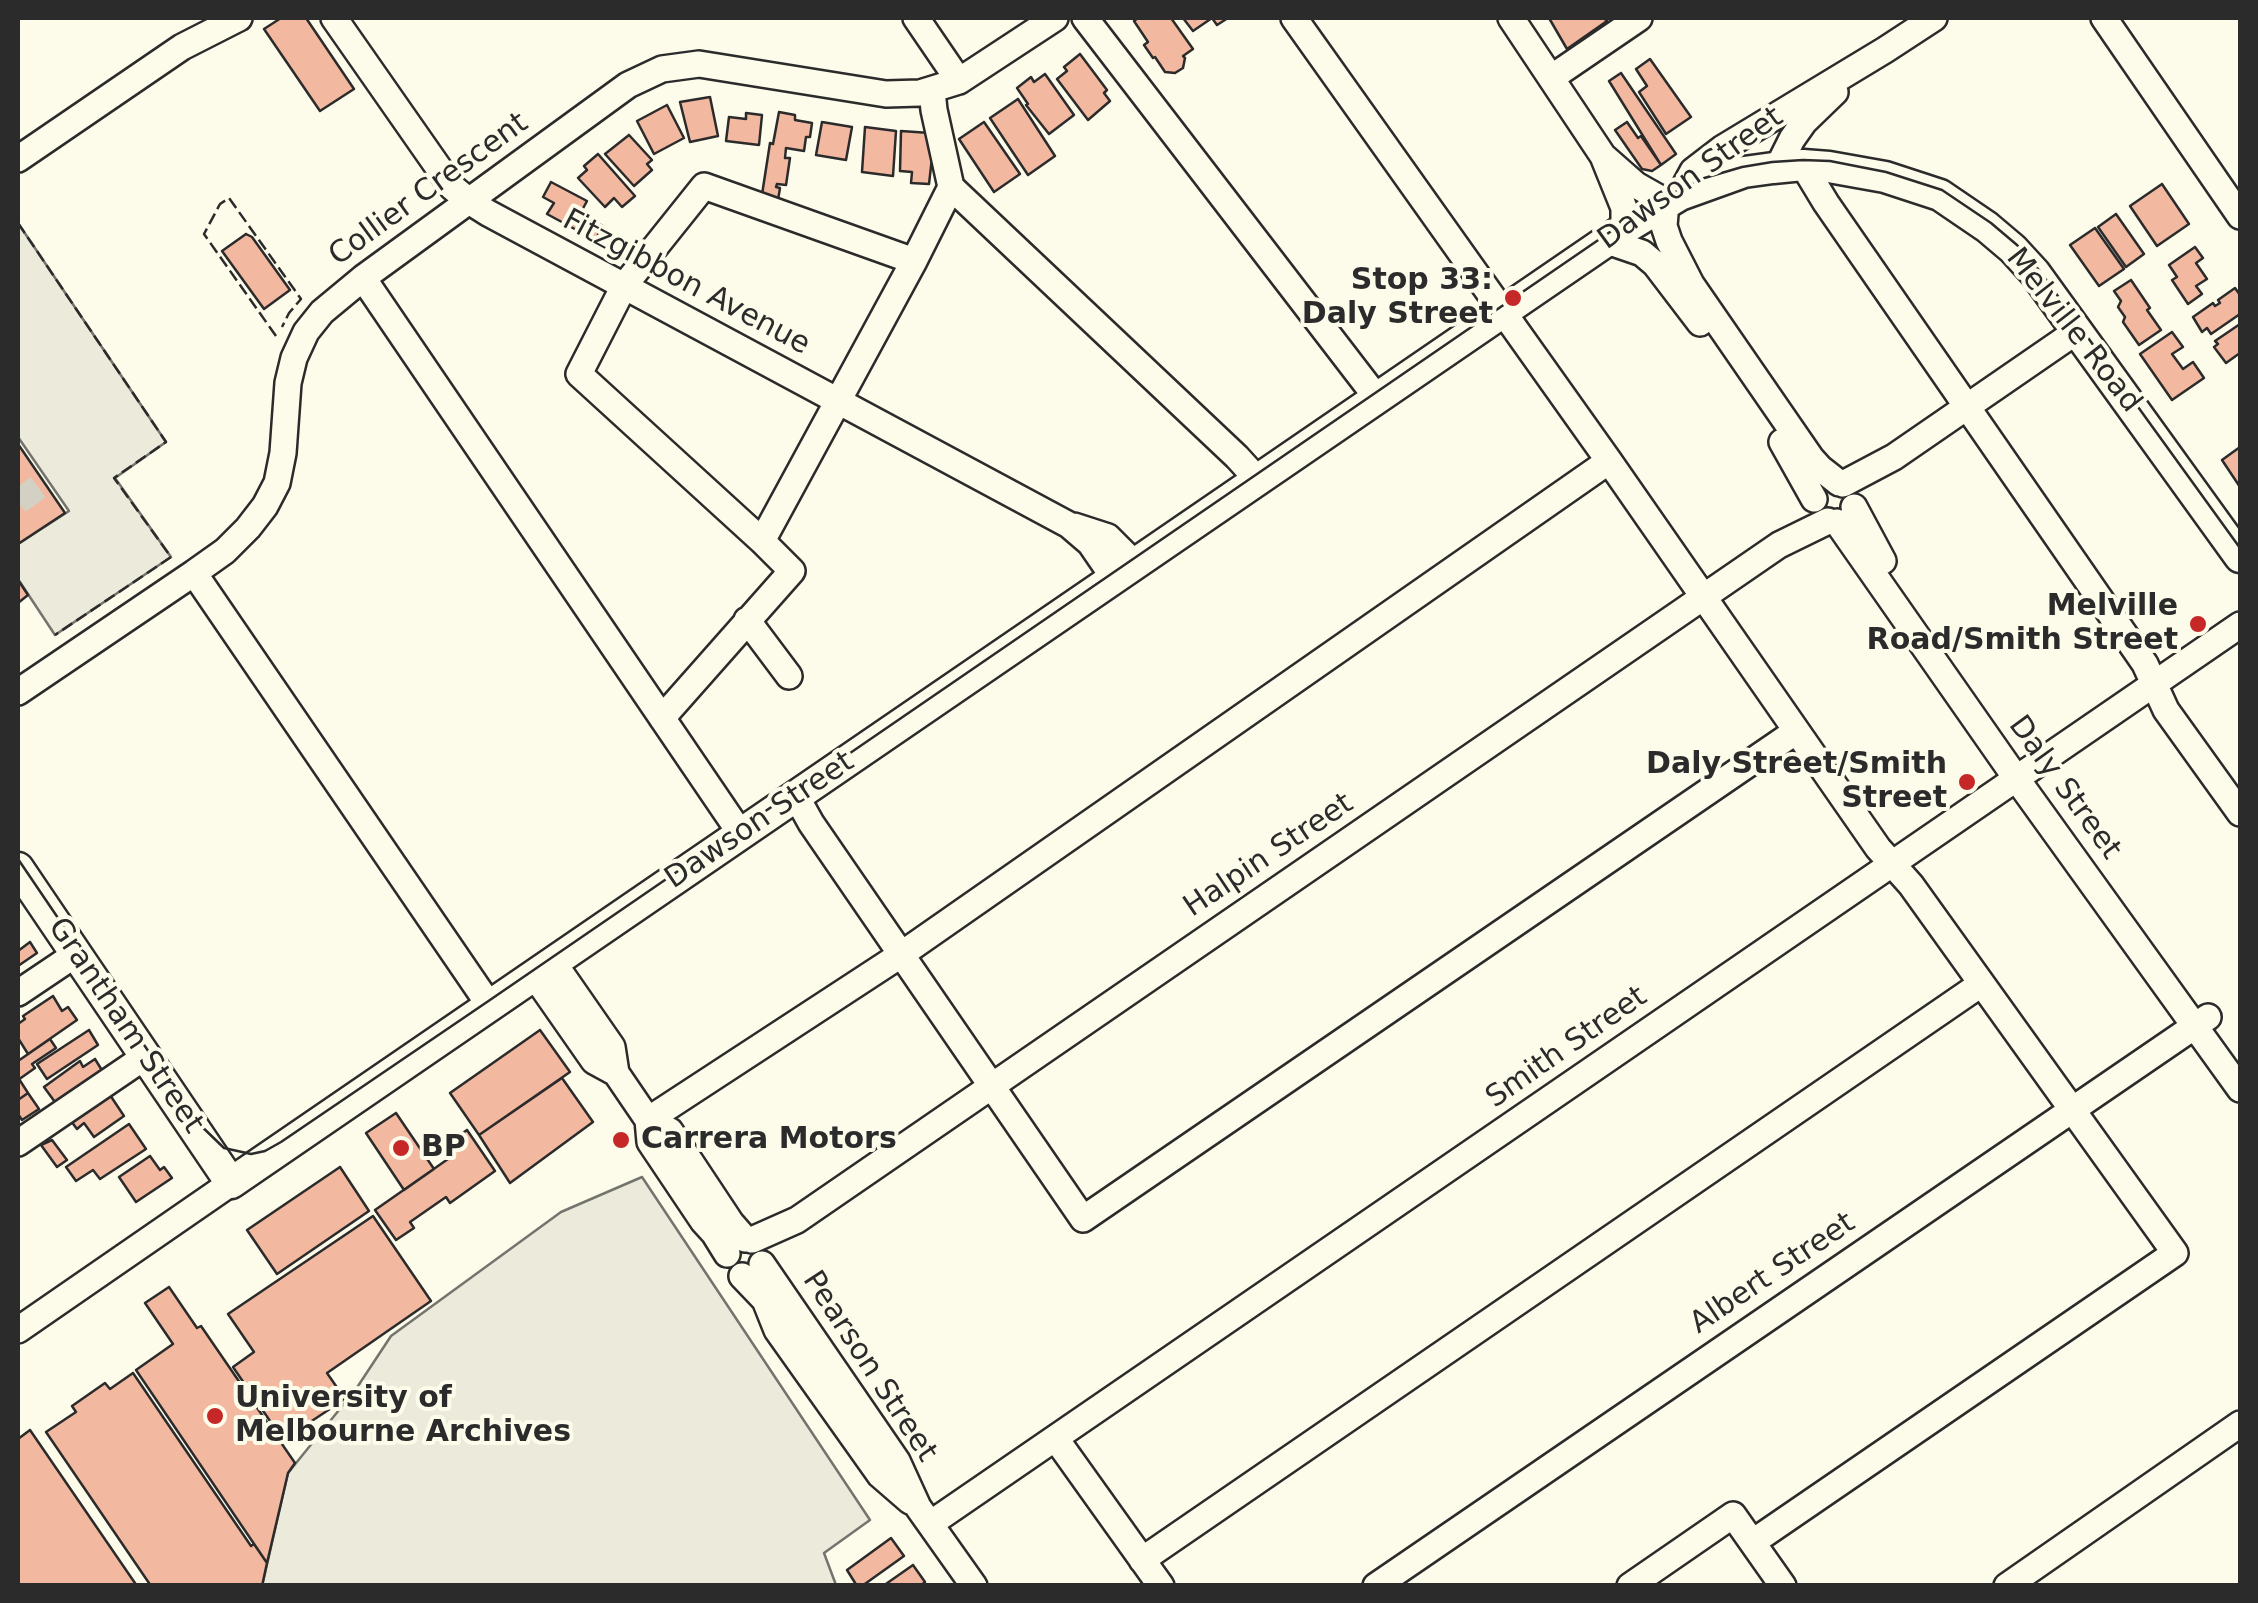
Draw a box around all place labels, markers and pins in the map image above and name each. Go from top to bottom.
place label: Stop 33: Daly Street [1302,263,1493,334]
marker: Stop 33: Daly Street [1502,287,1524,309]
place label: Melville Road/Smith Street [1867,589,2178,660]
marker: Melville Road/Smith Street [2187,613,2209,635]
place label: Daly Street/Smith Street [1646,747,1947,818]
marker: Daly Street/Smith Street [1956,771,1978,793]
place label: Carrera Motors [641,1122,897,1158]
marker: Carrera Motors [610,1129,632,1151]
place label: BP [421,1130,466,1166]
marker: BP [390,1137,412,1159]
place label: University of Melbourne Archives [235,1381,571,1452]
marker: University of Melbourne Archives [204,1405,226,1427]

